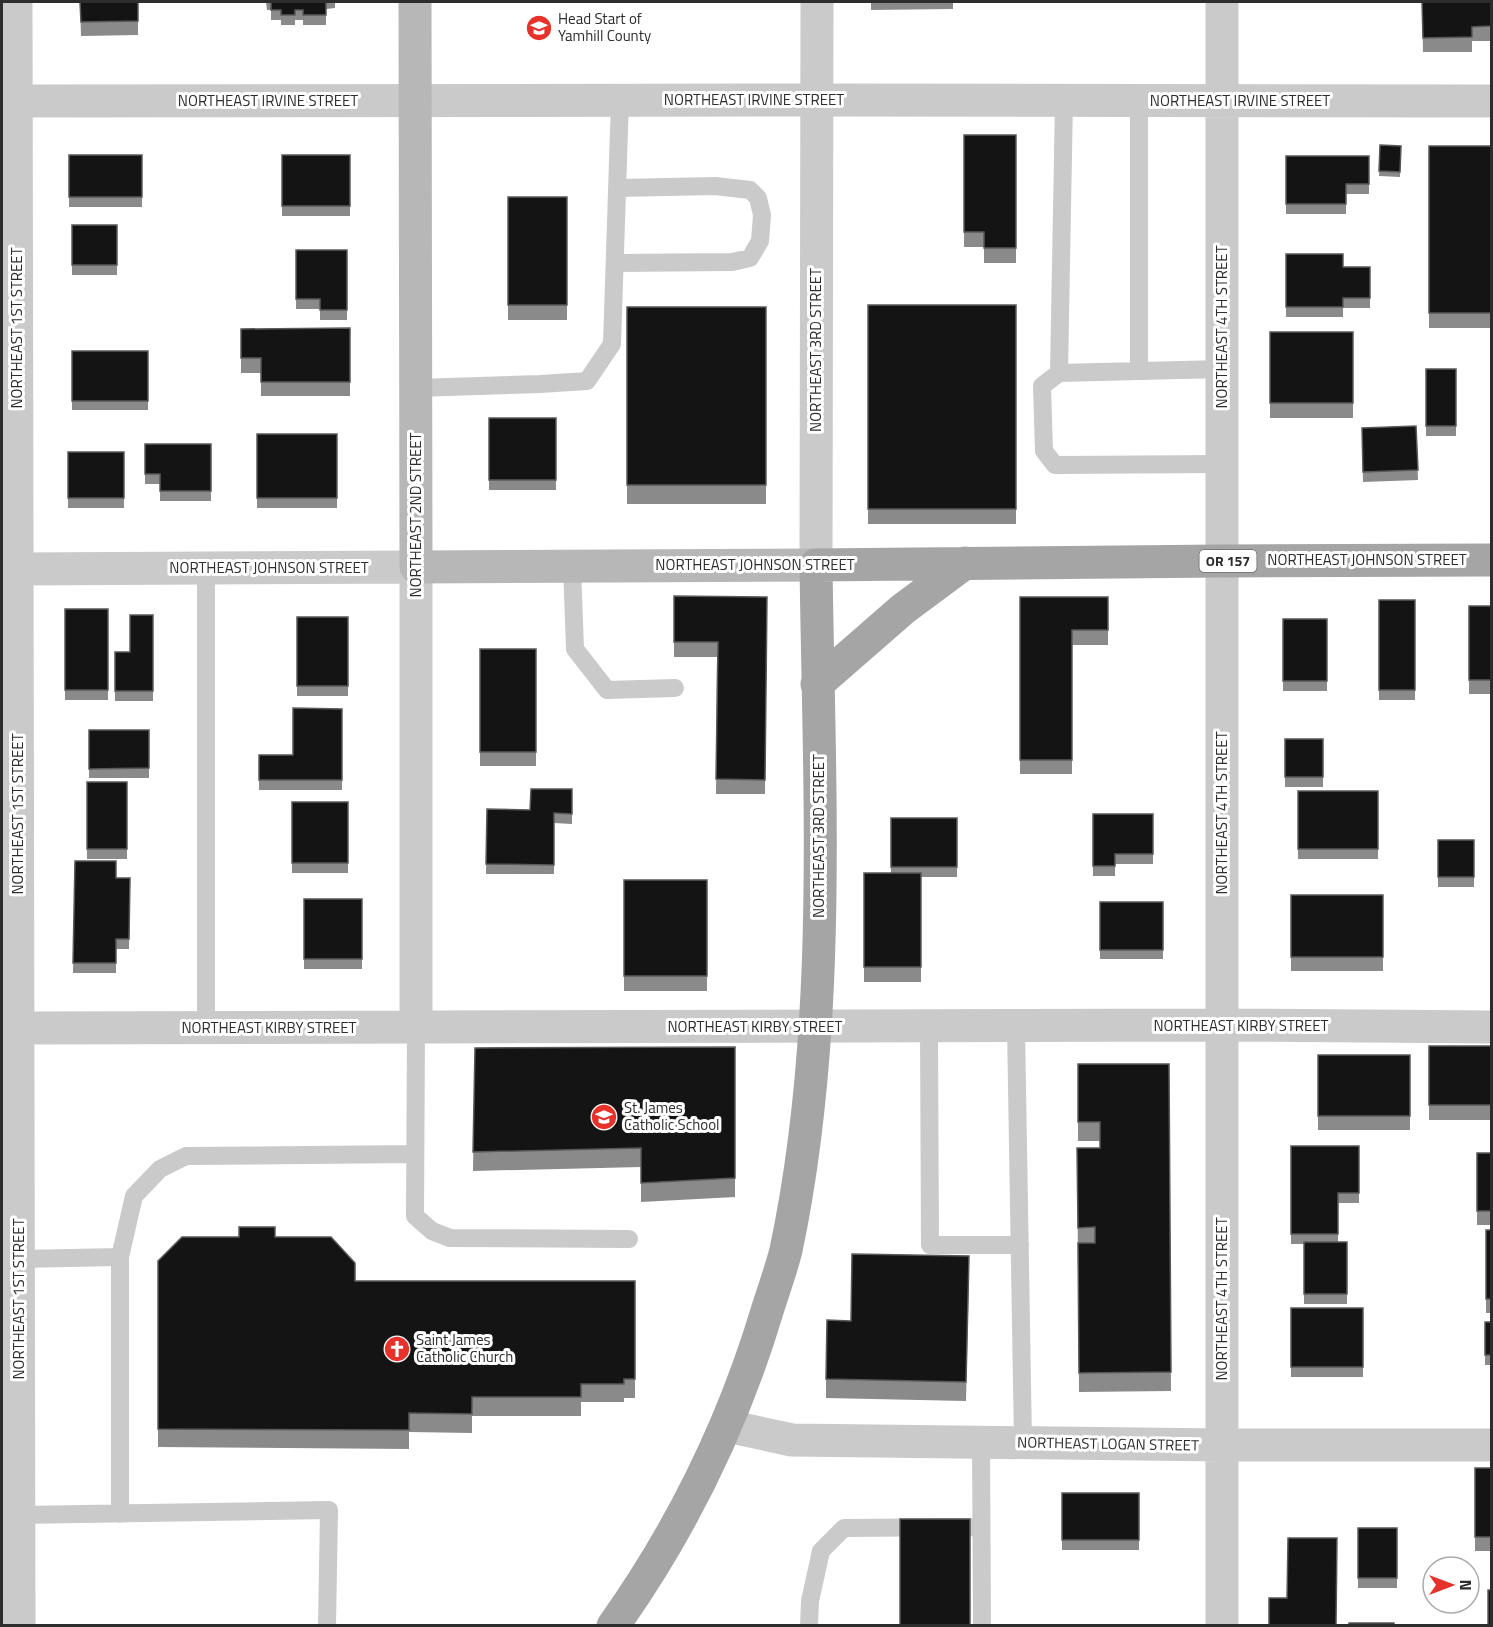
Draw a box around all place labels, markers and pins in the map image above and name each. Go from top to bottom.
place label: Head Start of Yamhill County [558,7,651,47]
school or university icon: Head Start of Yamhill County [524,13,554,43]
place label: St. James Catholic School [624,1096,720,1136]
school or university icon: St. James Catholic School [589,1102,619,1132]
place label: Saint James Catholic Church [416,1328,513,1368]
church icon: Saint James Catholic Church [382,1334,412,1364]

